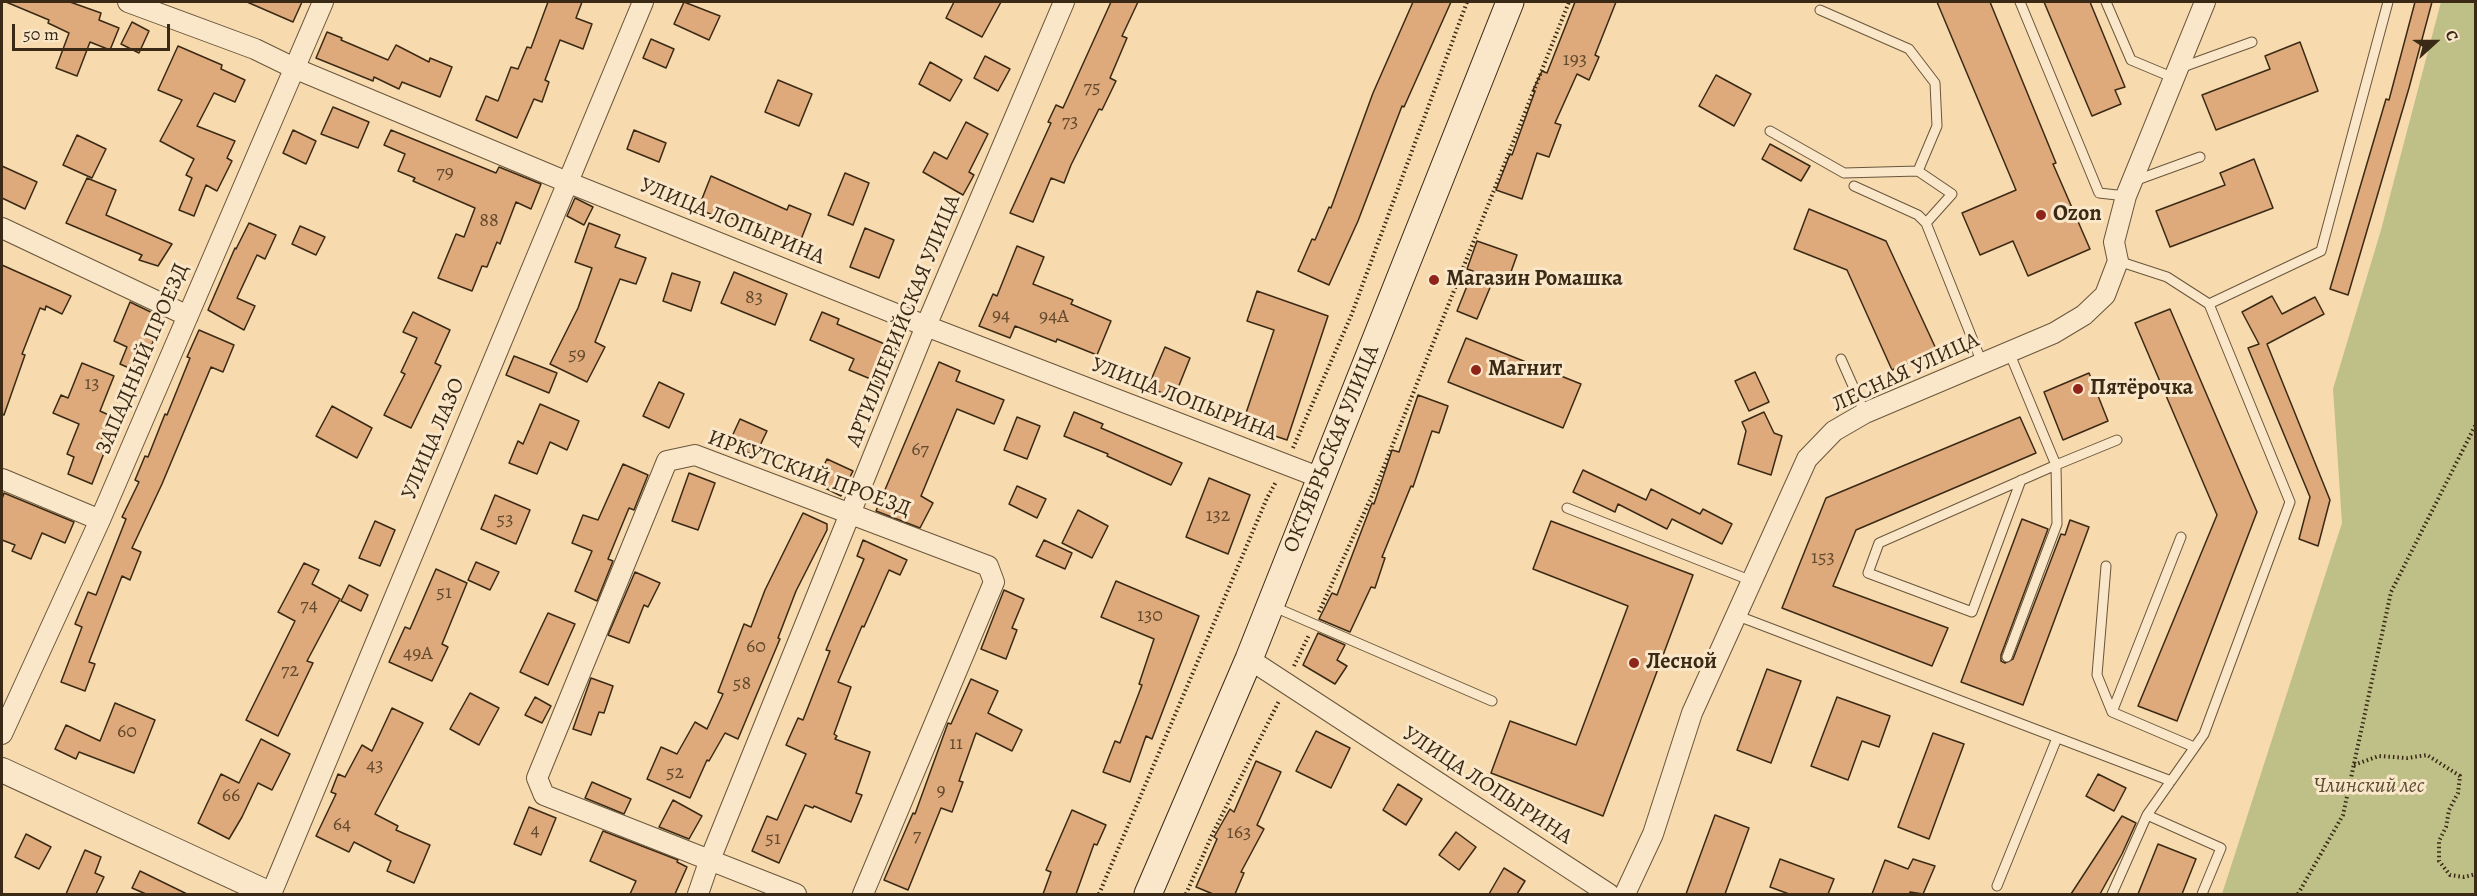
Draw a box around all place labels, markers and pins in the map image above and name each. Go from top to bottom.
place label: Ozon [2053,202,2102,228]
marker: Ozon [2034,208,2048,222]
place label: Магазин Ромашка [1446,267,1623,293]
marker: Магазин Ромашка [1427,273,1441,287]
place label: Магнит [1488,357,1562,383]
marker: Магнит [1469,363,1483,377]
place label: Пятёрочка [2090,376,2193,402]
marker: Пятёрочка [2071,382,2085,396]
place label: Лесной [1646,650,1717,676]
marker: Лесной [1627,656,1641,670]

